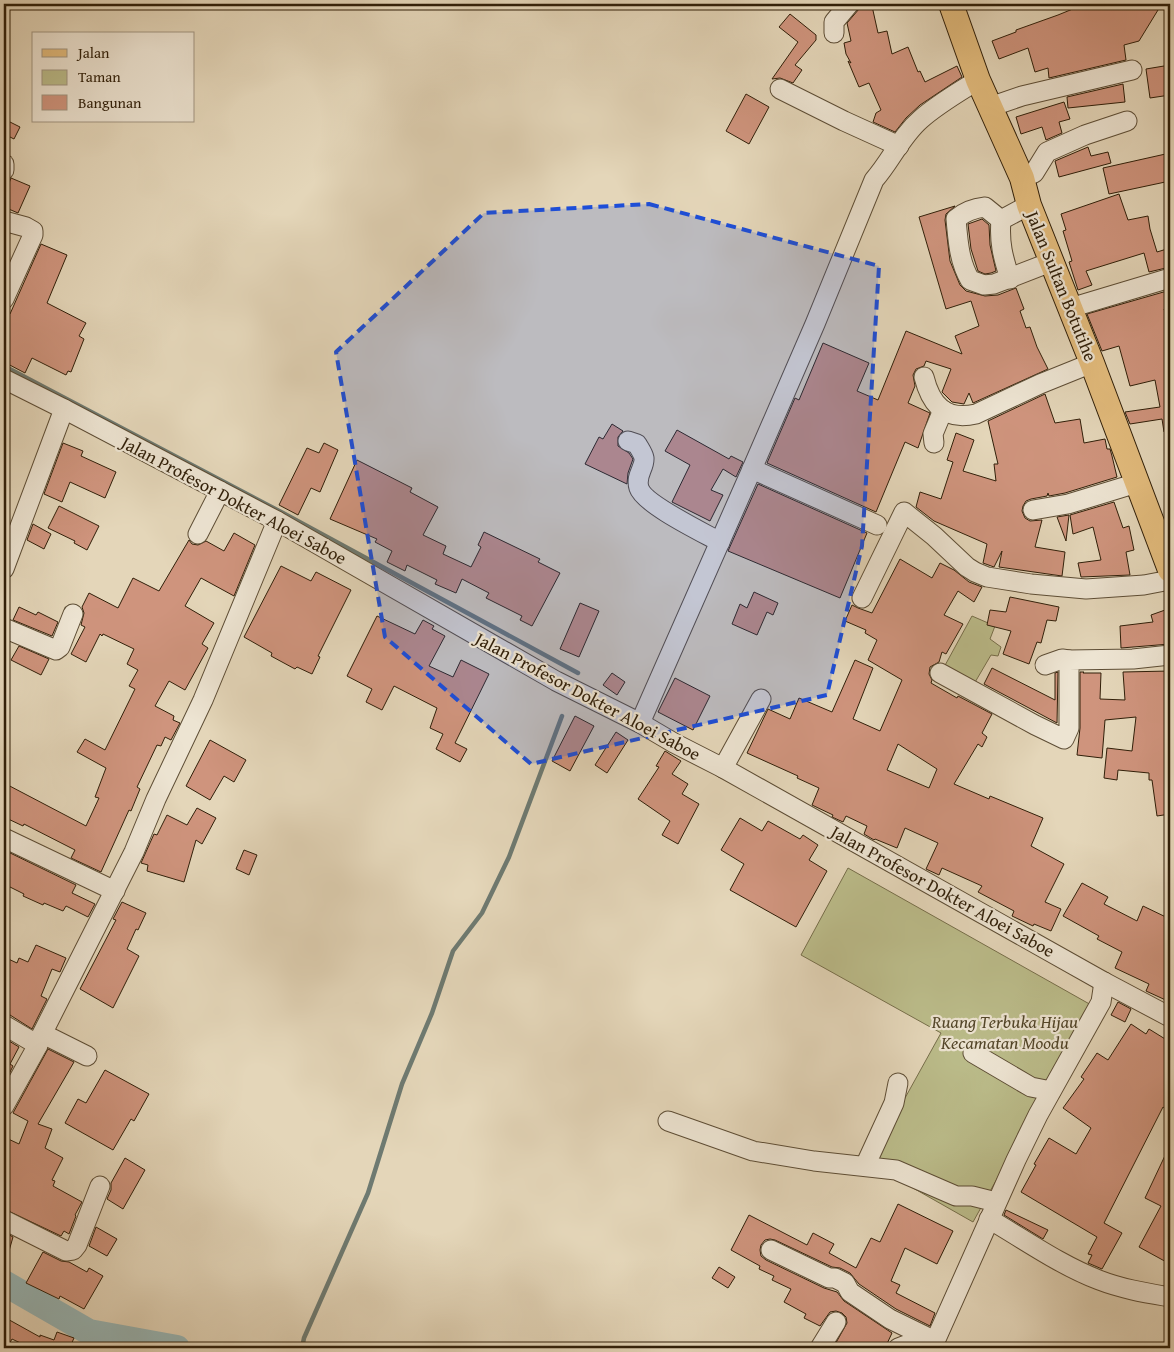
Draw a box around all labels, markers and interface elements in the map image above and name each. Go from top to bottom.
legend [32,32,195,122]
text: Jalan [76,42,110,63]
text: Taman [78,66,121,87]
text: Bangunan [78,92,142,113]
street label: Jalan Sultan Botutihe [1019,205,1104,365]
street label: Jalan Profesor Dokter Aloei Saboe [115,428,352,571]
street label: Jalan Profesor Dokter Aloei Saboe [469,624,706,767]
street label: Jalan Profesor Dokter Aloei Saboe [824,817,1060,964]
park label: Ruang Terbuka Hijau Kecamatan Moodu [931,1008,1078,1056]

